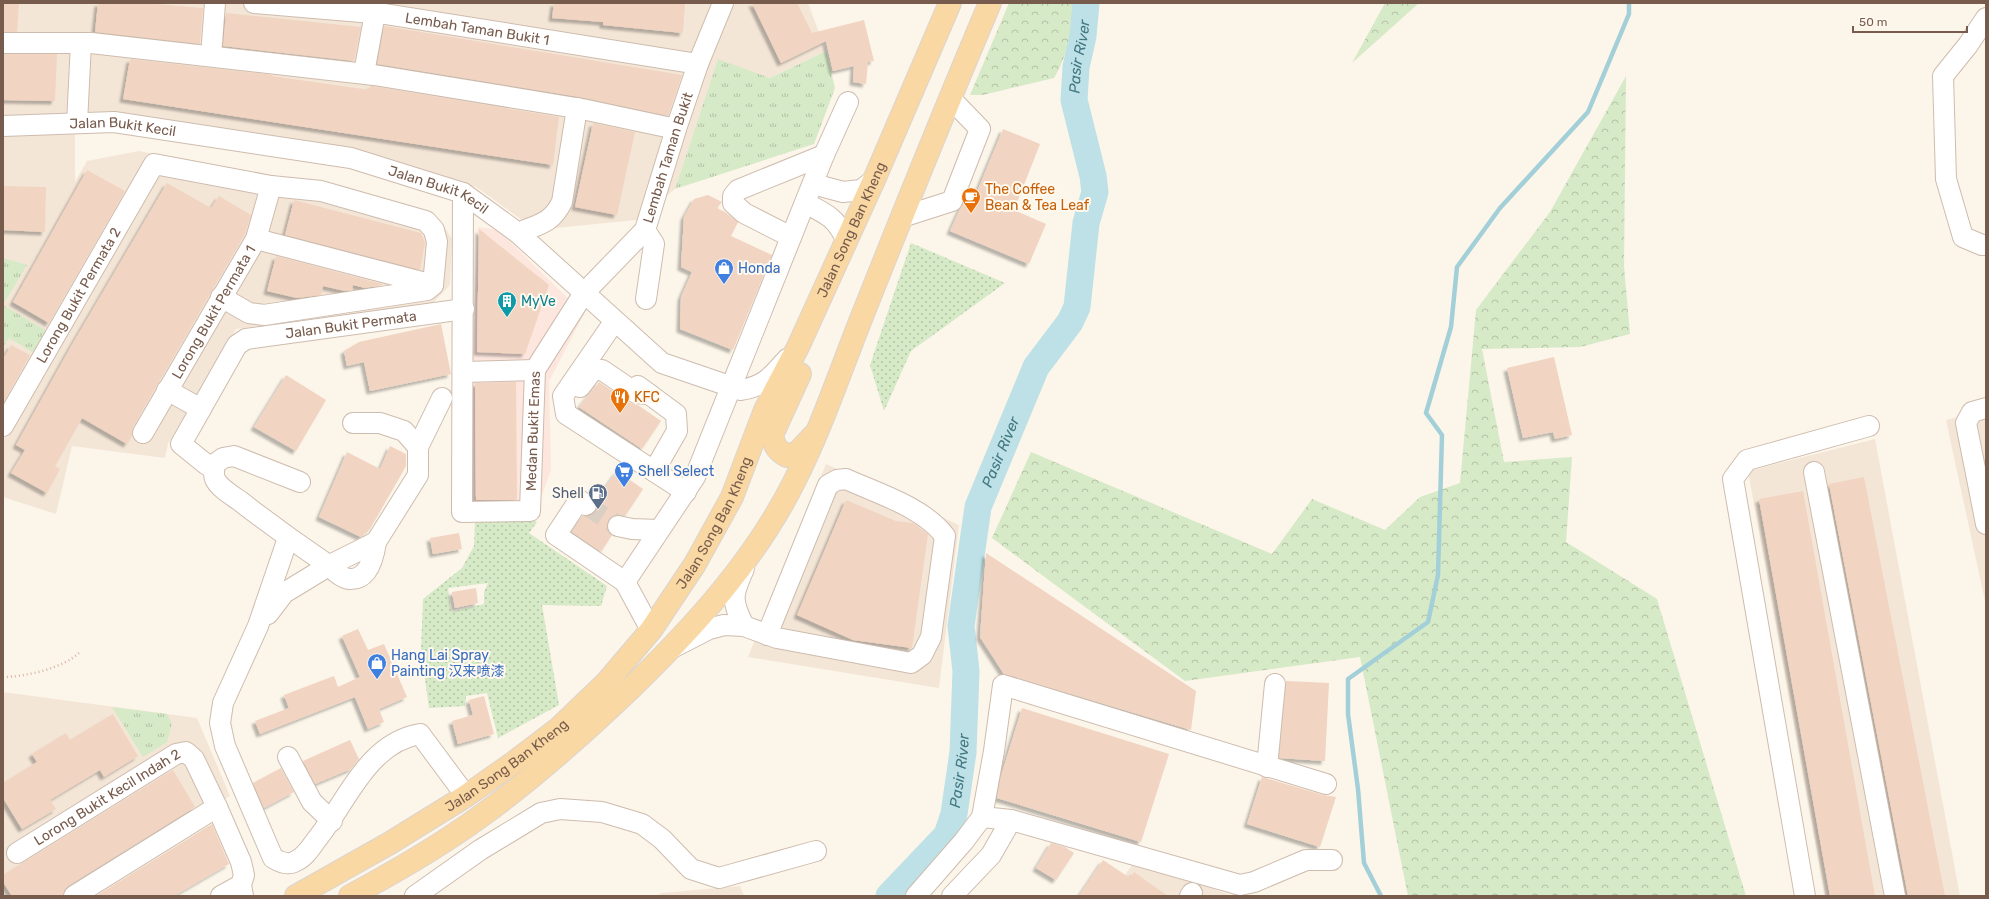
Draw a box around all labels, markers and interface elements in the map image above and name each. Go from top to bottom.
scale bar [1853,8,1967,34]
street label: Lembah Taman Bukit 1 [404,9,551,49]
text: 50 m [1859,15,1887,29]
water label: Pasir River [1065,18,1094,94]
street label: Lembah Taman Bukit [639,89,697,225]
street label: Jalan Bukit Kecil [69,113,177,140]
street label: Jalan Song Ban Kheng [813,159,889,300]
street label: Jalan Bukit Kecil [386,162,492,217]
place label: The Coffee Bean & Tea Leaf [985,181,1090,214]
cafe icon: The Coffee Bean & Tea Leaf [960,186,982,214]
street label: Lorong Bukit Permata 2 [33,224,124,366]
street label: Lorong Bukit Permata 1 [168,242,259,382]
shop icon: Honda [713,257,735,285]
place label: Honda [738,260,781,277]
building icon: MyVe [496,290,518,318]
place label: MyVe [521,293,556,310]
street label: Jalan Bukit Permata [284,307,418,342]
street label: Medan Bukit Emas [522,371,543,491]
restaurant icon: KFC [609,386,631,414]
place label: KFC [634,389,660,406]
water label: Pasir River [978,413,1024,490]
street label: Jalan Song Ban Kheng [672,454,755,592]
supermarket icon: Shell Select [613,460,635,488]
place label: Shell Select [638,463,715,480]
fuel station icon: Shell [587,482,609,510]
place label: Shell [552,485,584,502]
place label: Hang Lai Spray Painting 汉来喷漆 [391,647,504,680]
shop icon: Hang Lai Spray Painting 汉来喷漆 [366,652,388,680]
street label: Jalan Song Ban Kheng [442,716,571,815]
water label: Pasir River [946,732,973,809]
street label: Lorong Bukit Kecil Indah 2 [31,745,183,849]

